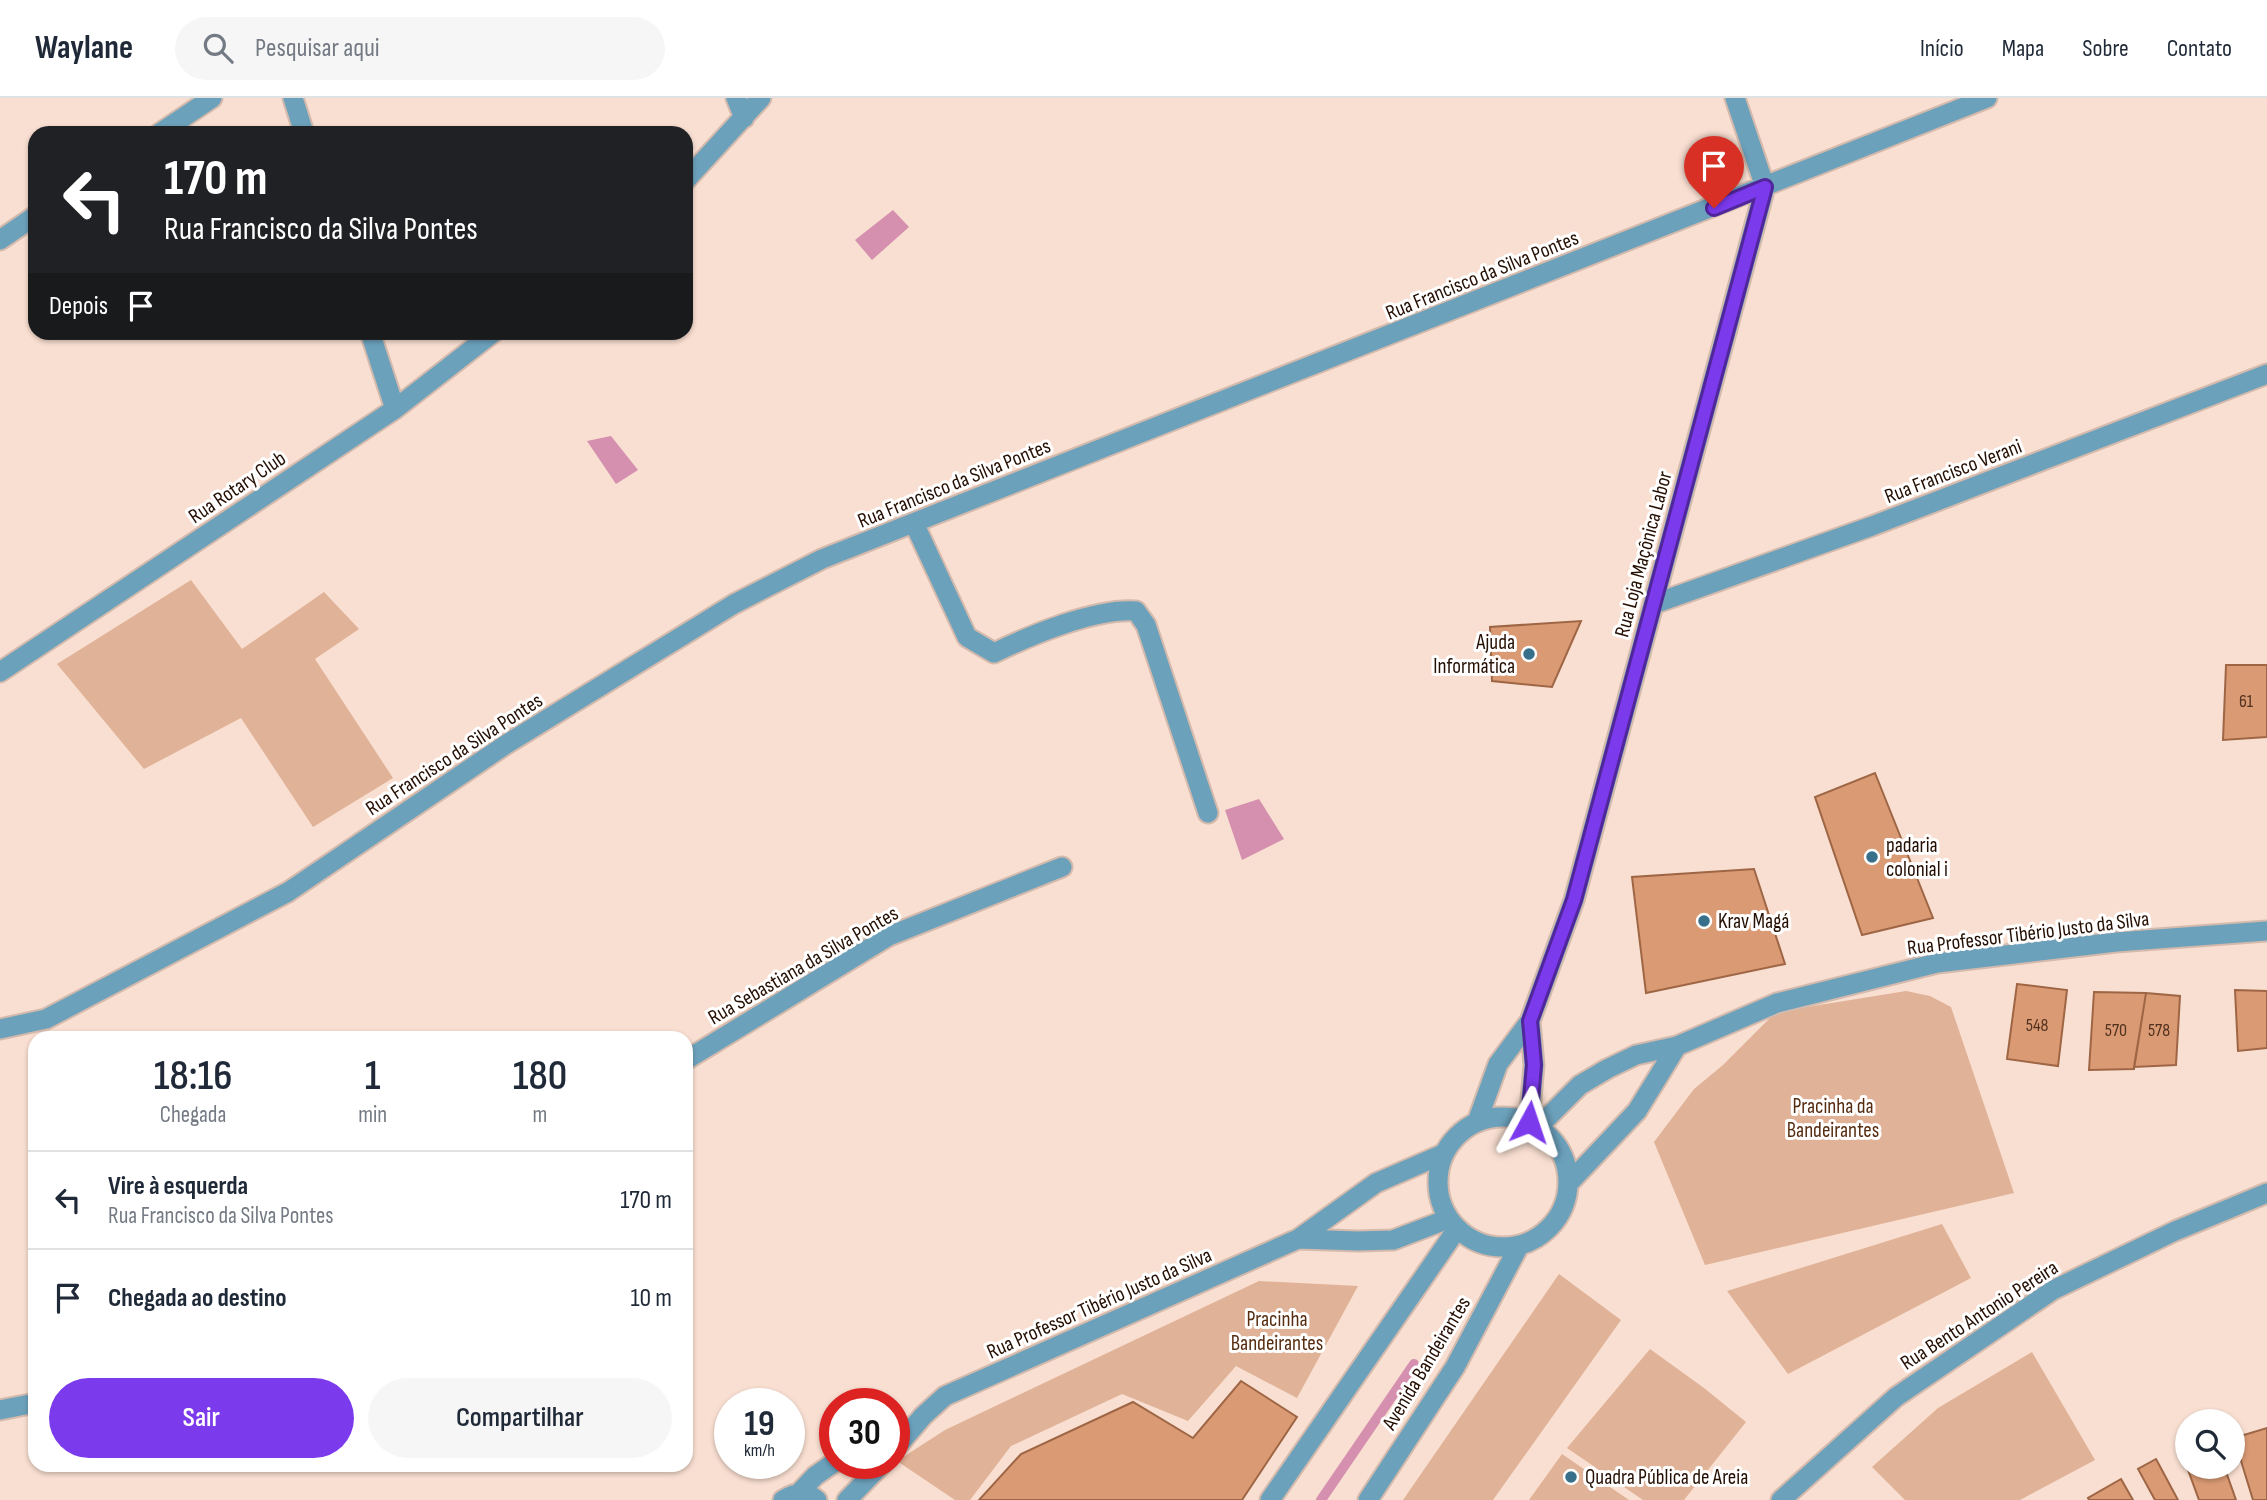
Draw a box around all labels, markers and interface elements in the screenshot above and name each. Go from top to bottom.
search box [175,17,665,80]
text: Waylane [35,28,133,68]
icon: search [199,29,237,67]
text: Pesquisar aqui [255,33,380,64]
text: Início [1920,34,1964,63]
text: Mapa [2002,34,2044,63]
text: Sobre [2082,34,2129,63]
text: Contato [2167,34,2232,63]
pin [1684,136,1744,208]
icon: arrive [1695,147,1733,185]
text: 170 m [164,150,268,209]
icon: left [49,154,140,245]
text: Rua Francisco da Silva Pontes [164,210,478,249]
street label: Rua Francisco da Silva Pontes [1382,225,1582,326]
icon: arrive [122,287,160,325]
text: Depois [49,291,108,322]
street label: Rua Francisco da Silva Pontes [854,433,1054,534]
street label: Rua Francisco Verani [1881,434,2025,509]
street label: Rua Rotary Club [184,446,291,529]
street label: Rua Loja Maçônica Labor [1609,468,1678,640]
place label: Ajuda Informática [1433,630,1515,679]
marker: Ajuda Informática [1521,646,1537,662]
street label: Rua Francisco da Silva Pontes [361,688,547,821]
house number: 61 [2239,691,2254,712]
place label: padaria colonial i [1886,833,1948,882]
marker: padaria colonial i [1864,849,1880,865]
street label: Rua Sebastiana da Silva Pontes [704,901,903,1030]
street label: Rua Professor Tibério Justo da Silva [1906,906,2150,961]
place label: Krav Magá [1718,909,1789,934]
marker: Krav Magá [1696,913,1712,929]
house number: 548 [2026,1015,2048,1036]
house number: 570 [2105,1020,2127,1041]
house number: 578 [2148,1020,2170,1041]
text: 18:16 [154,1051,232,1102]
text: 1 [365,1051,380,1102]
text: 180 [513,1051,567,1102]
position arrow [1492,1085,1566,1159]
park label: Pracinha da Bandeirantes [1787,1094,1879,1143]
text: Chegada [160,1101,226,1129]
text: min [358,1101,387,1129]
text: m [533,1101,547,1129]
text: Vire à esquerda [108,1171,248,1202]
icon: left [49,1181,87,1219]
text: 170 m [620,1185,672,1216]
text: Rua Francisco da Silva Pontes [108,1202,334,1230]
street label: Rua Professor Tibério Justo da Silva [983,1243,1215,1364]
street label: Rua Bento Antonio Pereira [1896,1255,2063,1376]
icon: arrive [49,1279,87,1317]
text: Chegada ao destino [108,1283,287,1314]
text: 10 m [630,1283,672,1314]
street label: Avenida Bandeirantes [1376,1292,1476,1435]
park label: Pracinha Bandeirantes [1231,1307,1323,1356]
button: Sair [49,1378,354,1458]
button: Compartilhar [368,1378,672,1458]
speed limit sign: 30 [819,1388,910,1479]
text: 19 [744,1403,775,1446]
map controls [2175,1409,2245,1479]
button: search [2175,1409,2245,1479]
text: km/h [744,1440,775,1461]
place label: Quadra Pública de Areia [1585,1465,1748,1490]
marker: Quadra Pública de Areia [1563,1469,1579,1485]

